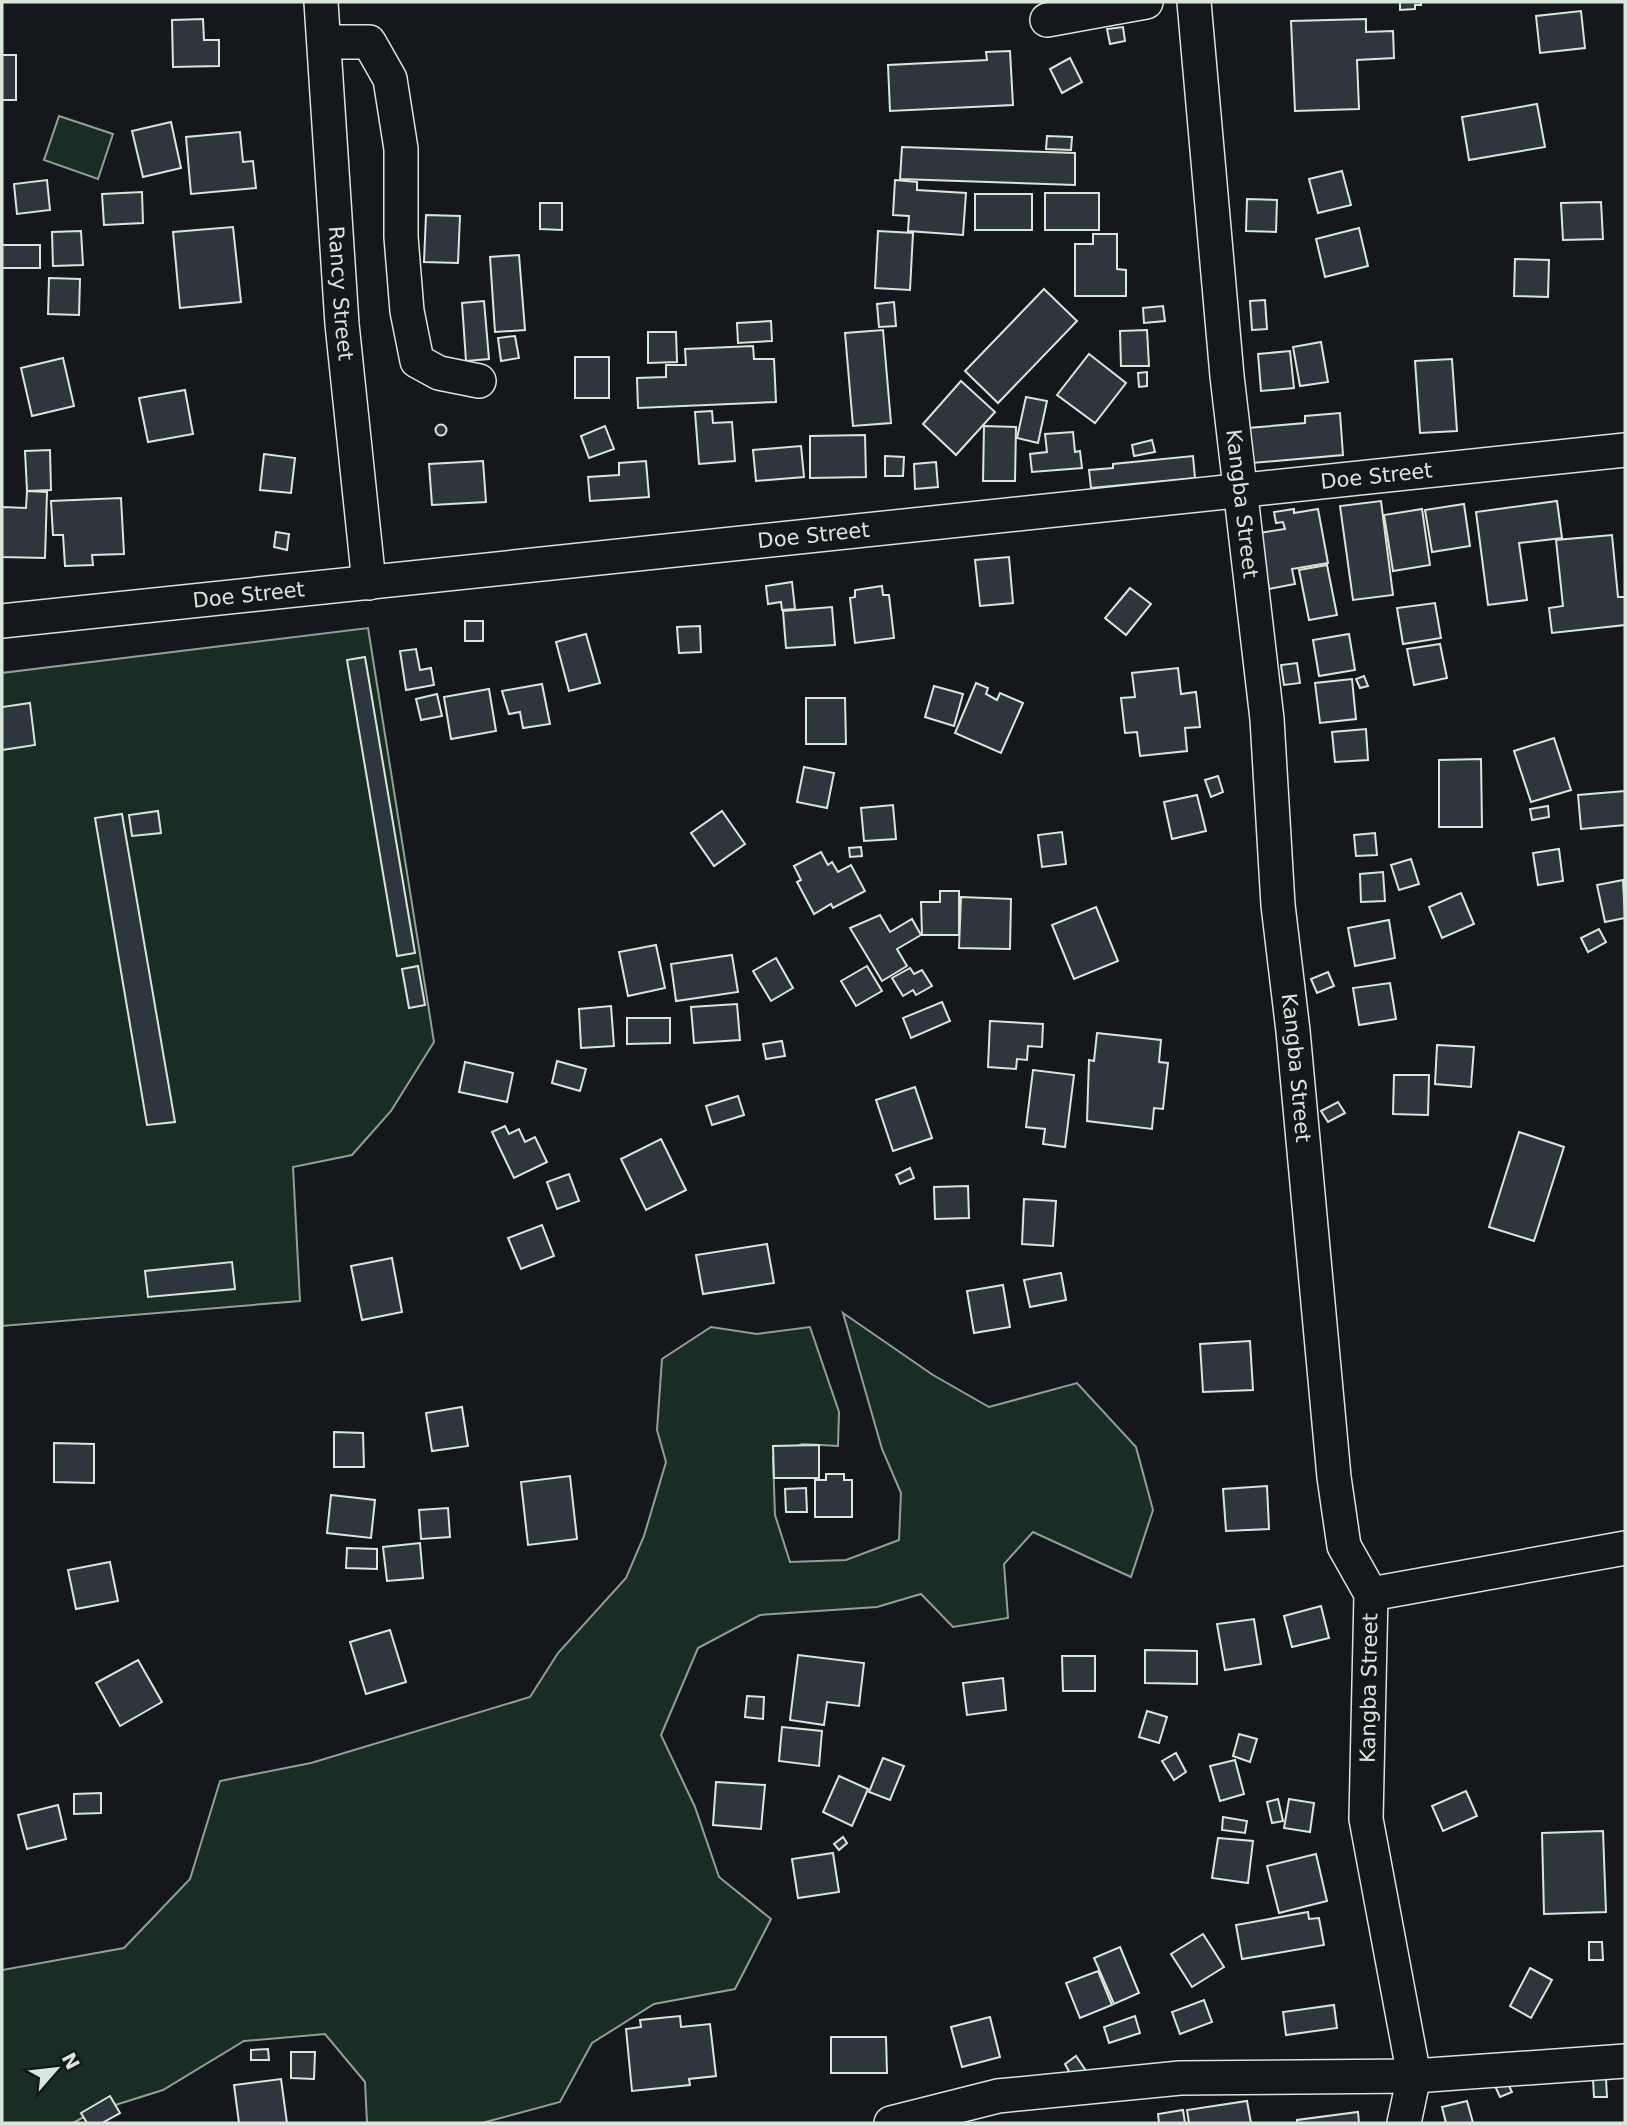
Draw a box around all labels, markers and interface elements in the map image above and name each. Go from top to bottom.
street label: Rancy Street [324,225,358,362]
street label: Kangba Street [1221,428,1262,579]
street label: Doe Street [1319,458,1434,494]
street label: Doe Street [756,518,871,553]
street label: Doe Street [191,577,306,613]
street label: Kangba Street [1277,992,1315,1143]
street label: Kangba Street [1356,1613,1382,1763]
north arrow [21,2034,91,2104]
text: N [58,2049,84,2073]

